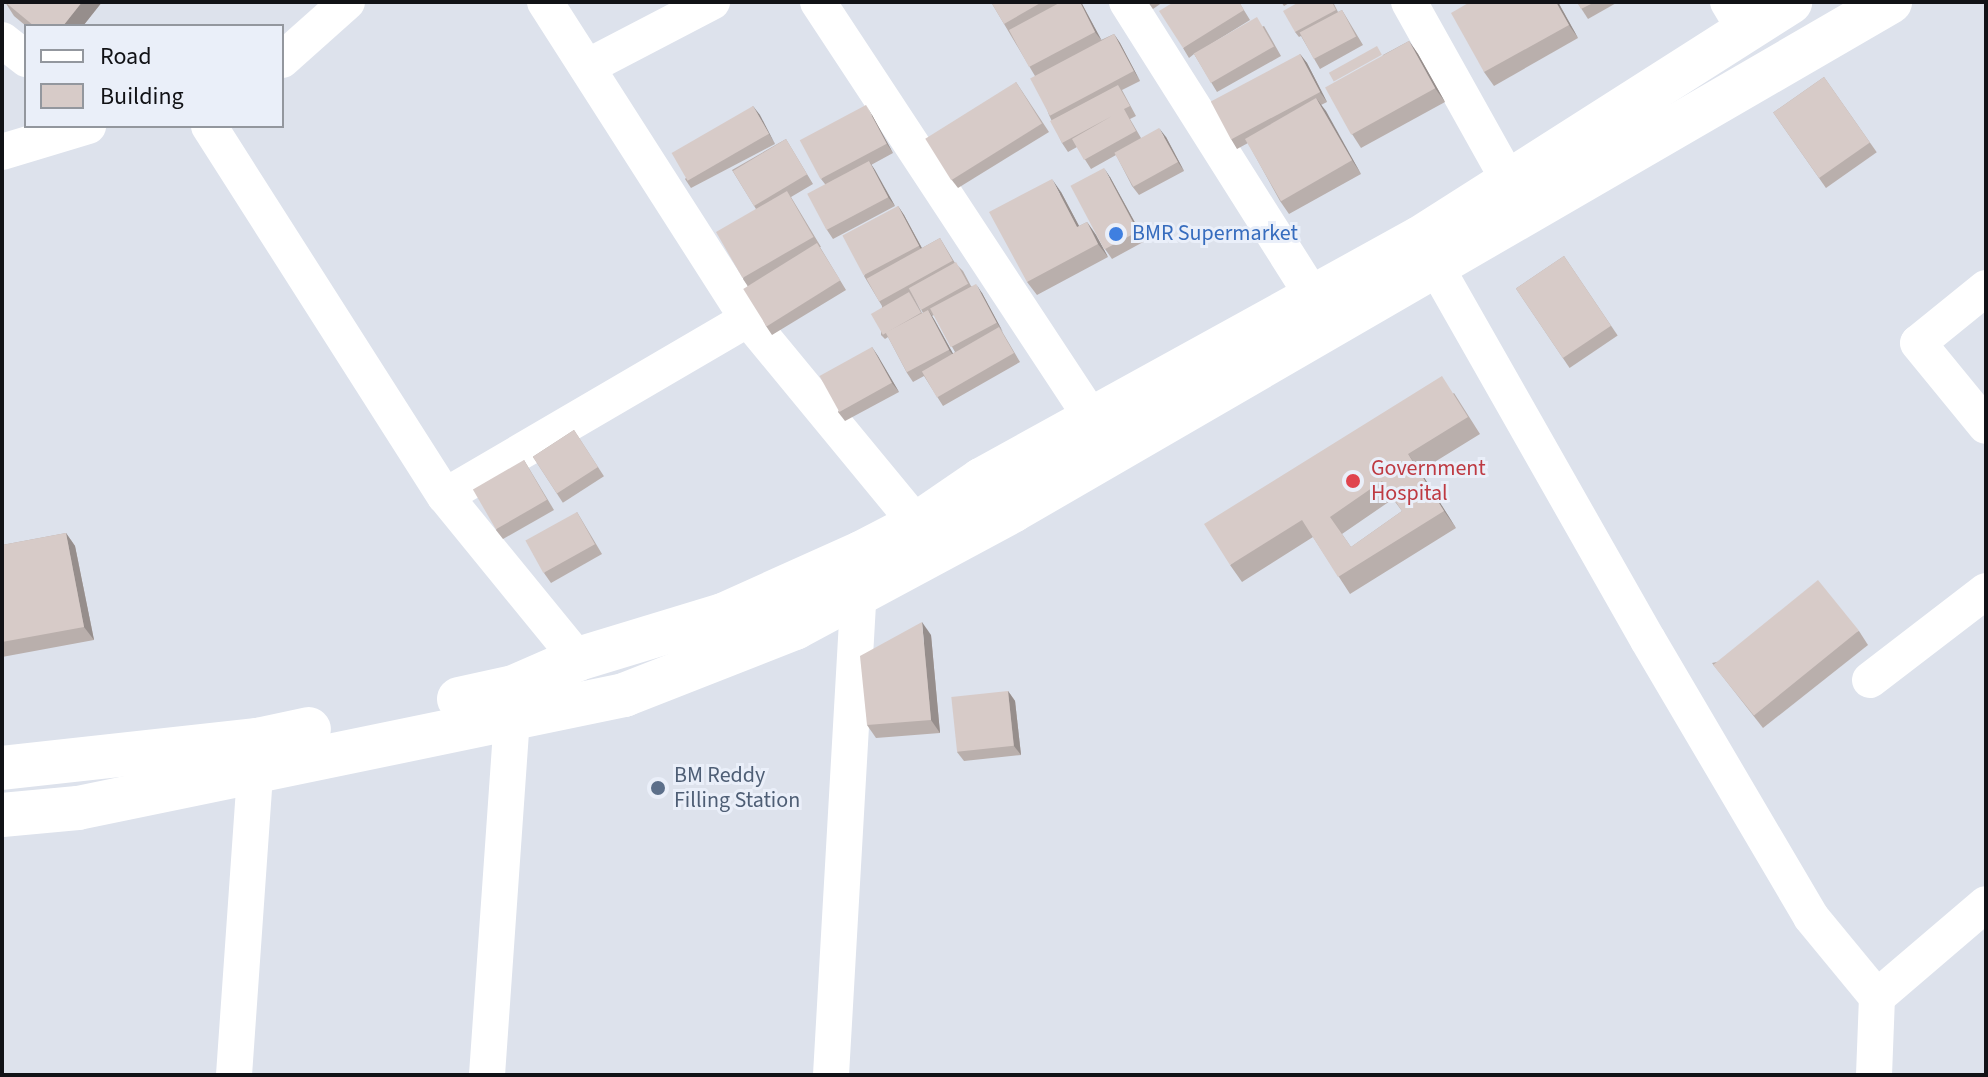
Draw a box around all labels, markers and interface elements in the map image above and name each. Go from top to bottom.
legend [24,24,284,128]
text: Road [100,39,152,74]
text: Building [100,79,184,114]
place label: BMR Supermarket [1132,221,1298,247]
marker: BMR Supermarket [1107,225,1125,243]
place label: Government Hospital [1371,455,1486,506]
marker: Government Hospital [1342,470,1364,492]
place label: BM Reddy Filling Station [674,762,800,814]
marker: BM Reddy Filling Station [649,779,667,797]

